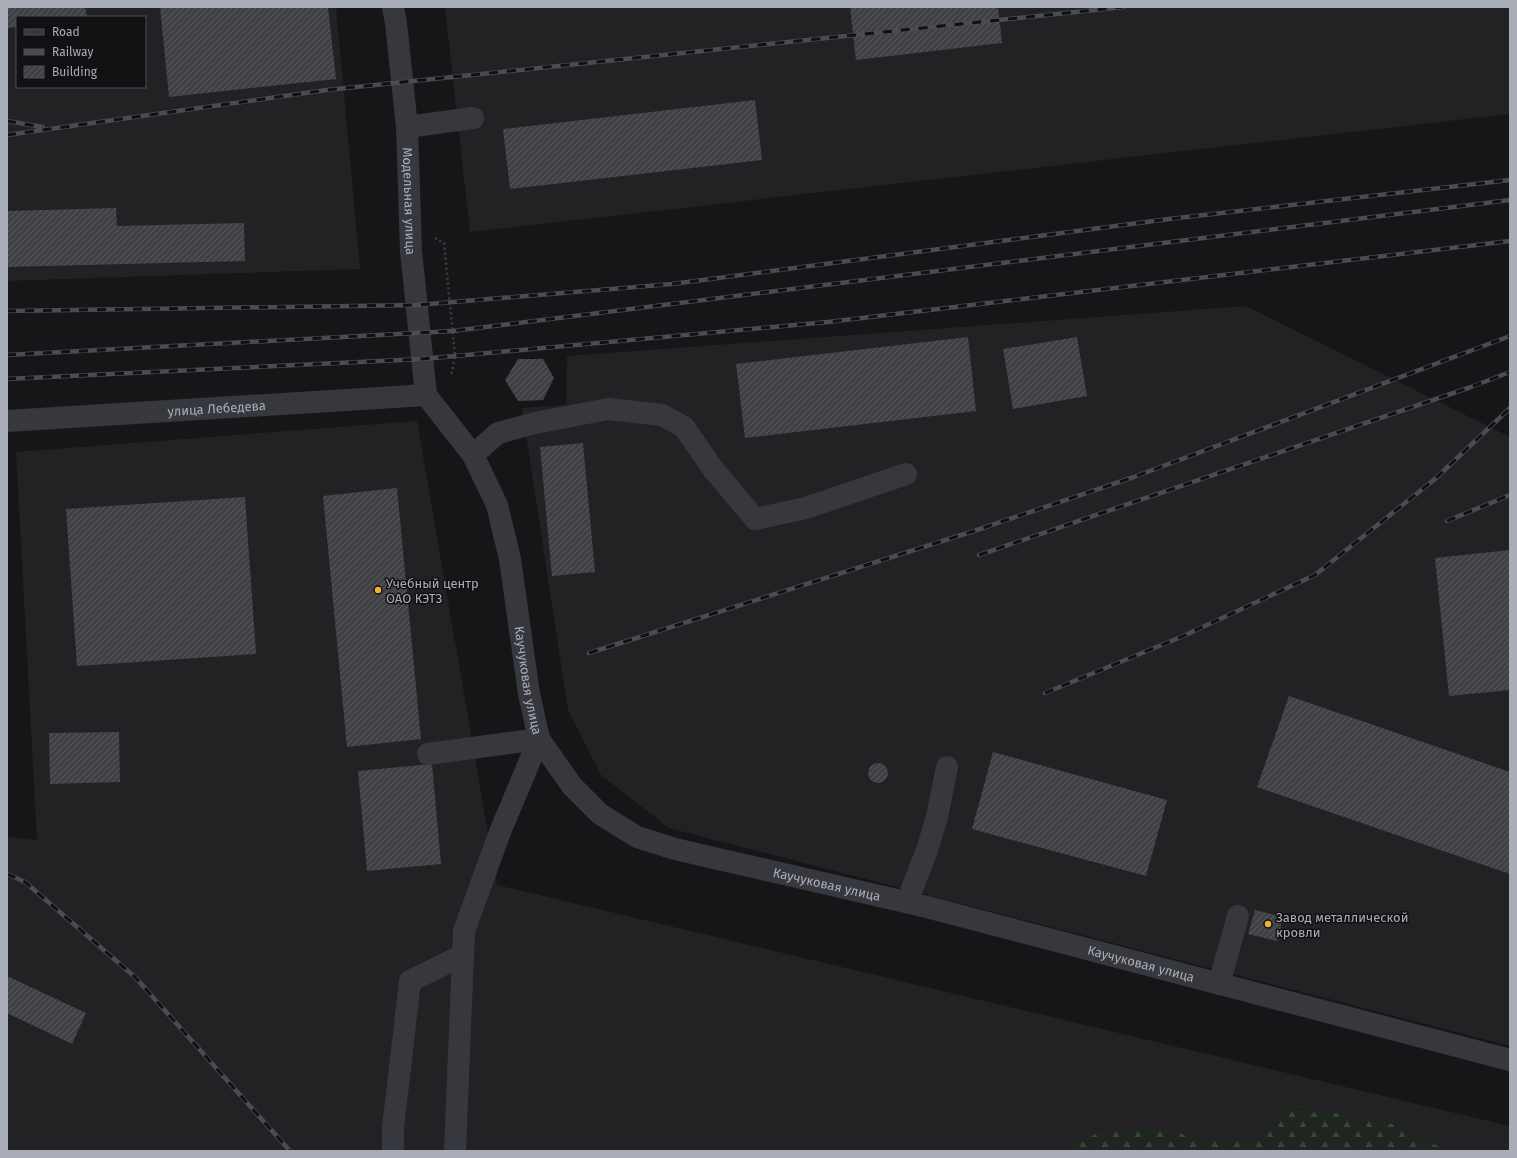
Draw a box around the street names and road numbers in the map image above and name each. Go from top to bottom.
street label: Модельная улица [400,147,418,256]
street label: улица Лебедева [167,398,266,419]
street label: Каучуковая улица [512,625,545,736]
street label: Каучуковая улица [772,865,882,904]
street label: Каучуковая улица [1086,942,1196,985]

